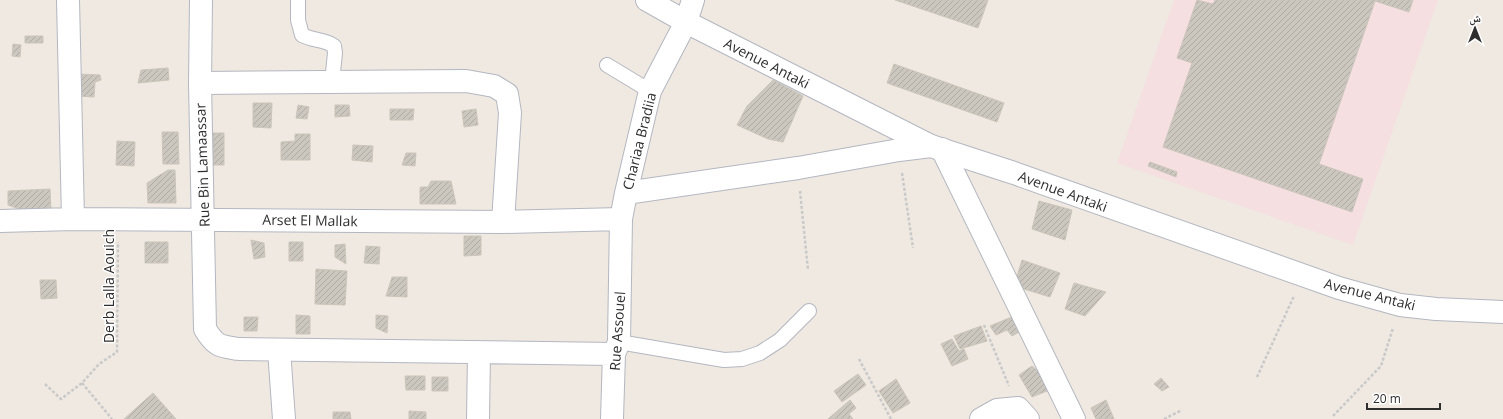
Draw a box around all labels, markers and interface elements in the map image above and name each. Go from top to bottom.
north arrow [1455,8,1495,48]
text: ش [1469,10,1481,26]
street label: Avenue Antaki [721,33,813,93]
street label: Chariaa Bradiia [618,90,660,192]
street label: Rue Bin Lamaassar [190,102,214,227]
street label: Avenue Antaki [1016,166,1110,216]
street label: Arset El Mallak [262,210,358,230]
street label: Derb Lalla Aouich [99,229,118,343]
street label: Avenue Antaki [1322,273,1418,315]
street label: Rue Assouel [605,291,629,371]
scale bar [1367,385,1440,411]
text: 20 m [1373,390,1401,407]

